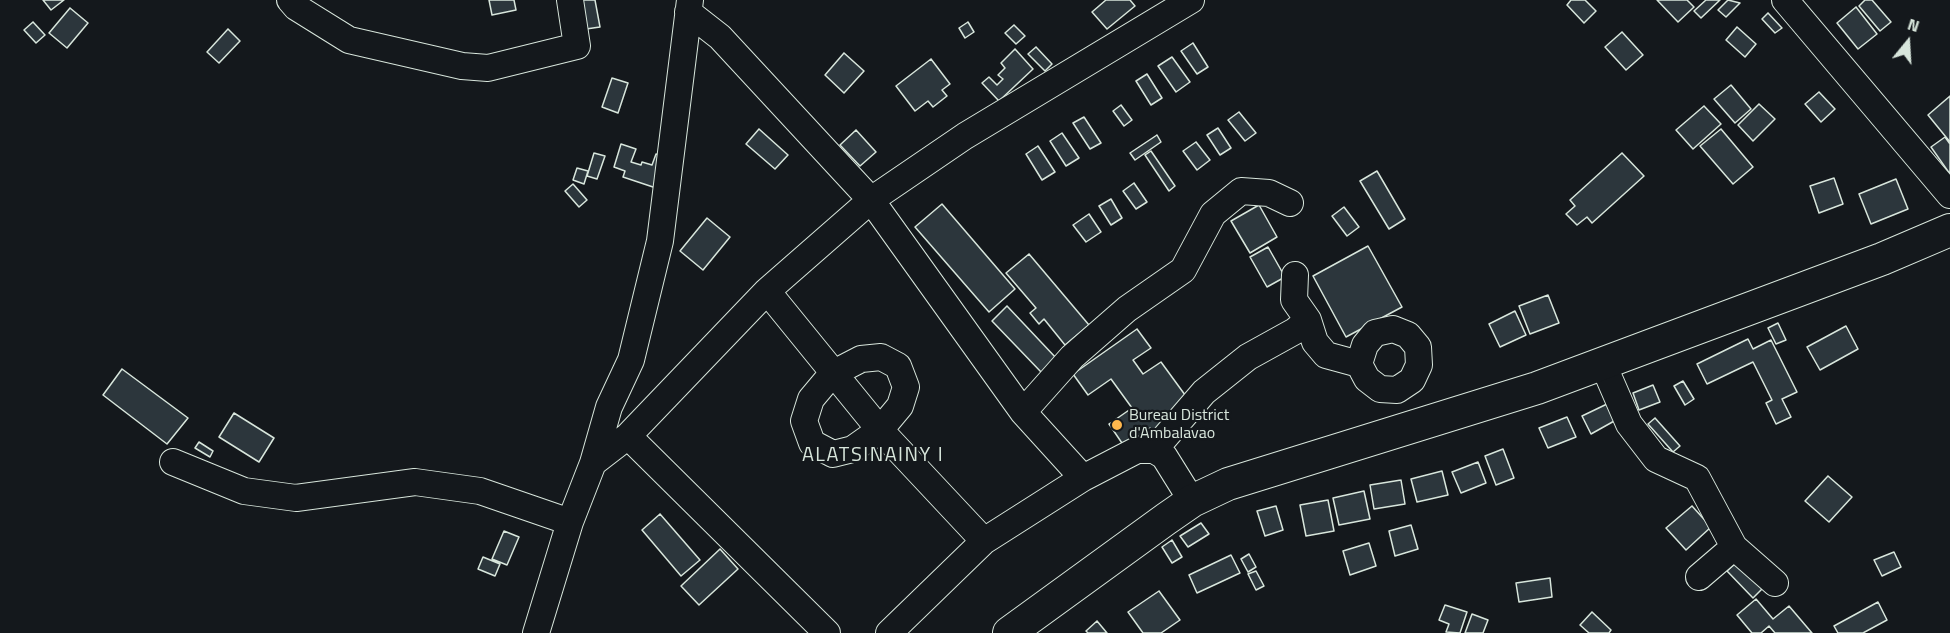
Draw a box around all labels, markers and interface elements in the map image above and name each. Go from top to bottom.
north arrow [1878,12,1938,72]
text: N [1905,12,1923,38]
place label: Bureau District d'Ambalavao [1129,406,1229,444]
marker: Bureau District d'Ambalavao [1110,418,1124,432]
district label: ALATSINAINY I [802,444,944,468]

